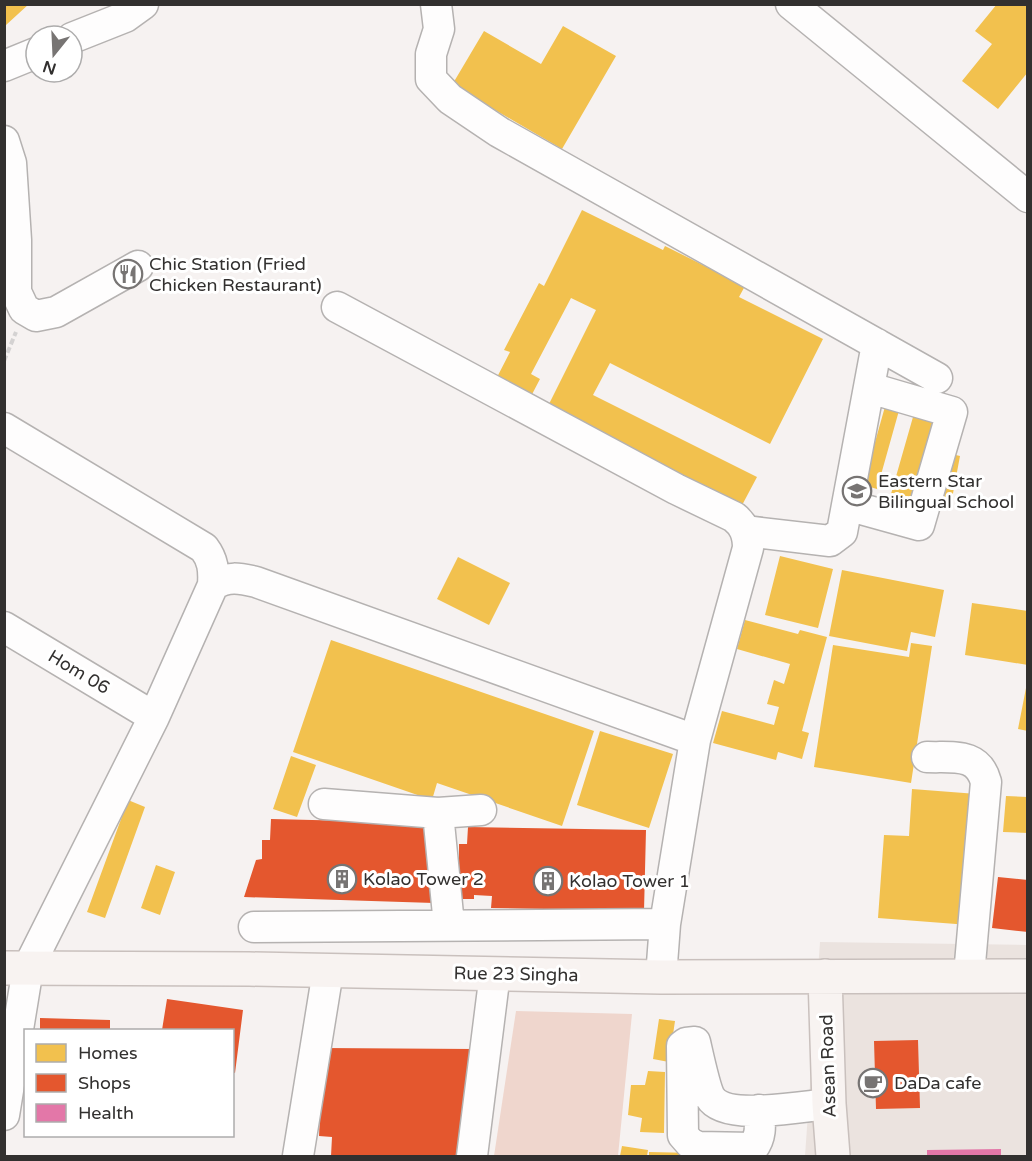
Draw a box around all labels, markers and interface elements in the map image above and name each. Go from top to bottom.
north arrow [24,24,84,84]
text: N [40,56,59,79]
place label: Chic Station (Fried Chicken Restaurant) [149,253,322,296]
restaurant icon: Chic Station (Fried Chicken Restaurant) [112,258,144,290]
place label: Eastern Star Bilingual School [878,470,1014,513]
school or university icon: Eastern Star Bilingual School [841,475,873,507]
street label: Hom 06 [44,645,114,699]
building icon: Kolao Tower 2 [326,863,358,895]
building icon: Kolao Tower 1 [532,865,564,897]
place label: Kolao Tower 2 [363,868,484,890]
place label: Kolao Tower 1 [569,870,690,892]
street label: Rue 23 Singha [453,962,579,986]
street label: Asean Road [815,1014,841,1118]
legend [24,1029,234,1137]
text: Homes [78,1042,138,1064]
cafe icon: DaDa cafe [857,1067,889,1099]
text: Shops [78,1072,131,1094]
place label: DaDa cafe [894,1072,981,1094]
text: Health [78,1102,134,1124]

